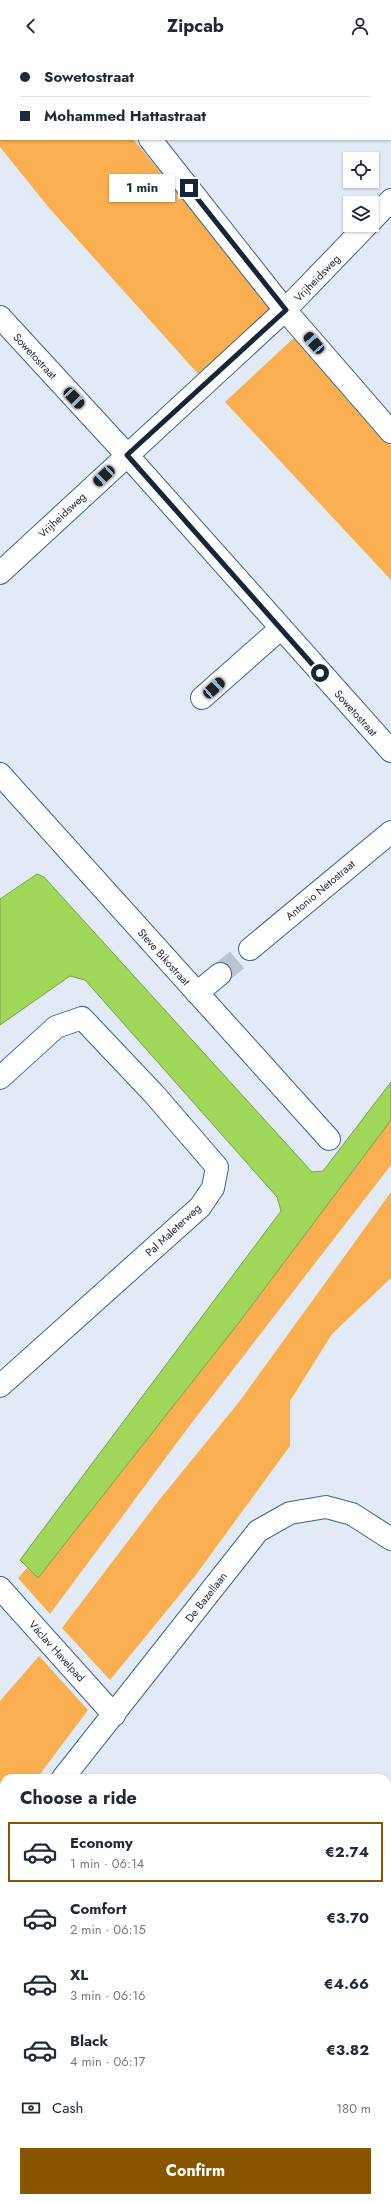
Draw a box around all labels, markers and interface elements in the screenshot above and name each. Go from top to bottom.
text: Zipcab [167,13,224,39]
icon: back [20,15,42,37]
icon: person [349,15,371,37]
text: Sowetostraat [44,66,134,88]
text: Mohammed Hattastraat [44,105,206,127]
map controls [343,152,379,232]
button: locate [343,152,379,188]
callout: 1 min [109,174,175,202]
text: 1 min [126,178,158,197]
route end [180,179,198,197]
button: layers [343,196,379,232]
street label: Vrijheidsweg [290,251,344,305]
street label: Sowetostraat [10,329,61,383]
car [302,330,326,356]
car [61,385,87,411]
car [91,463,117,489]
street label: Vrijheidsweg [35,489,89,541]
route start [311,664,329,682]
car [201,676,227,700]
street label: Sowetostraat [331,686,381,740]
street label: Antonio Netostraat [282,856,359,924]
street label: Steve Bikostraat [134,925,194,989]
street label: Pal Maleterweg [142,1200,204,1260]
street label: De Bazellaan [181,1568,231,1626]
street label: Václav Havelpad [25,1617,89,1685]
text: Choose a ride [20,1785,137,1811]
text: Economy [70,1832,133,1854]
icon: car [22,1834,58,1870]
text: €2.74 [325,1841,369,1863]
text: 1 min · 06:14 [70,1854,144,1873]
text: Comfort [70,1898,127,1920]
icon: car [22,1900,58,1936]
text: €3.70 [326,1907,369,1929]
text: 2 min · 06:15 [70,1920,146,1939]
text: XL [70,1964,88,1986]
icon: car [22,1966,58,2002]
text: €4.66 [324,1973,369,1995]
text: 3 min · 06:16 [70,1986,146,2005]
text: Black [70,2030,108,2052]
icon: car [22,2032,58,2068]
text: €3.82 [326,2039,369,2061]
text: 4 min · 06:17 [70,2052,145,2071]
icon: cash [20,2097,42,2119]
text: Cash [52,2097,83,2119]
text: 180 m [336,2099,371,2118]
button: Confirm [20,2148,371,2194]

